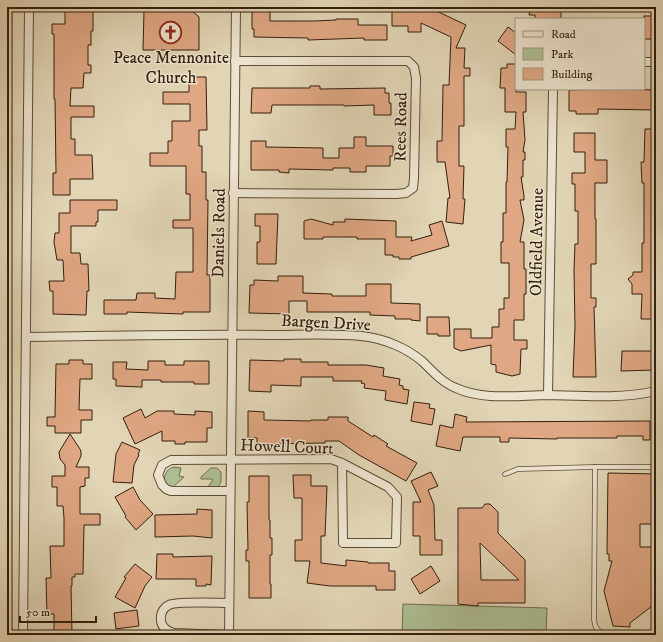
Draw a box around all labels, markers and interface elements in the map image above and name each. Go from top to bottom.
legend [515,18,645,90]
church icon: Peace Mennonite Church [158,20,184,46]
text: Road [551,27,576,42]
place label: Peace Mennonite Church [113,47,229,89]
text: Park [551,47,573,62]
text: Building [551,67,592,82]
street label: Rees Road [389,91,413,162]
street label: Daniels Road [207,187,231,278]
street label: Oldfield Avenue [525,188,549,296]
street label: Bargen Drive [280,310,371,336]
street label: Howell Court [240,434,335,460]
scale bar [20,598,96,624]
text: 50 m [26,605,50,620]

